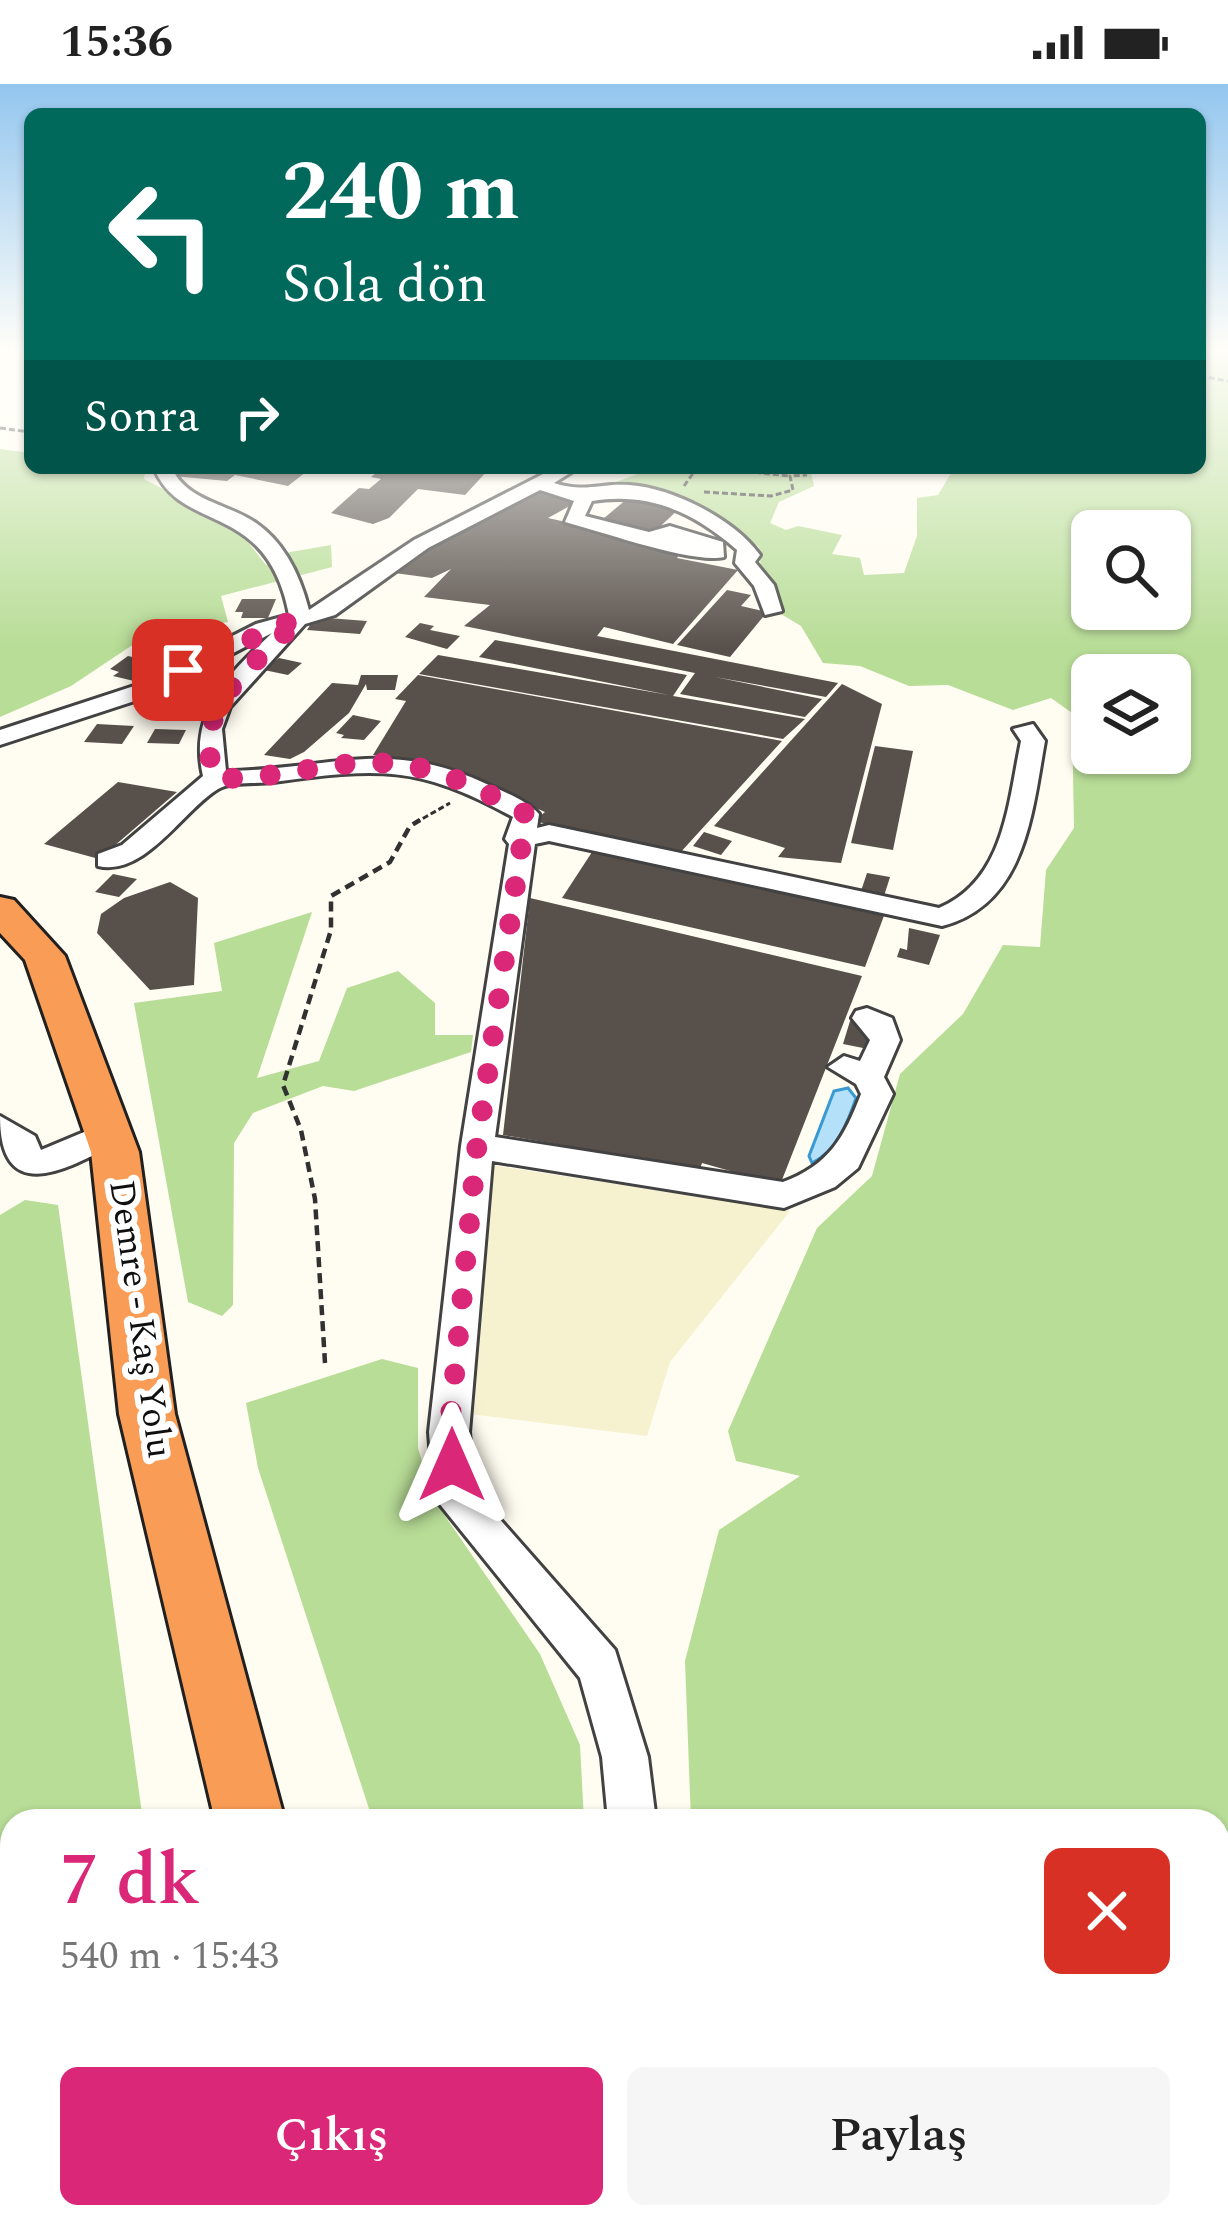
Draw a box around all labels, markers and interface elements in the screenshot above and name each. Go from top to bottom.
text: 15:36 [60,8,173,77]
text: 240 m [282,129,520,257]
icon: left [84,156,240,312]
text: Sola dön [282,244,487,326]
text: Sonra [84,383,200,452]
icon: right [224,384,290,450]
map controls [1071,510,1191,774]
button: search [1071,510,1191,630]
pin [132,619,234,721]
icon: arrive [150,637,216,703]
button: layers [1071,654,1191,774]
street label: Demre - Kaş Yolu [93,1176,187,1462]
position arrow [389,1402,515,1528]
text: 7 dk [60,1827,200,1936]
button: close [1044,1848,1170,1974]
text: 540 m · 15:43 [60,1927,279,1986]
button: Çıkış [60,2067,603,2205]
button: Paylaş [627,2067,1170,2205]

